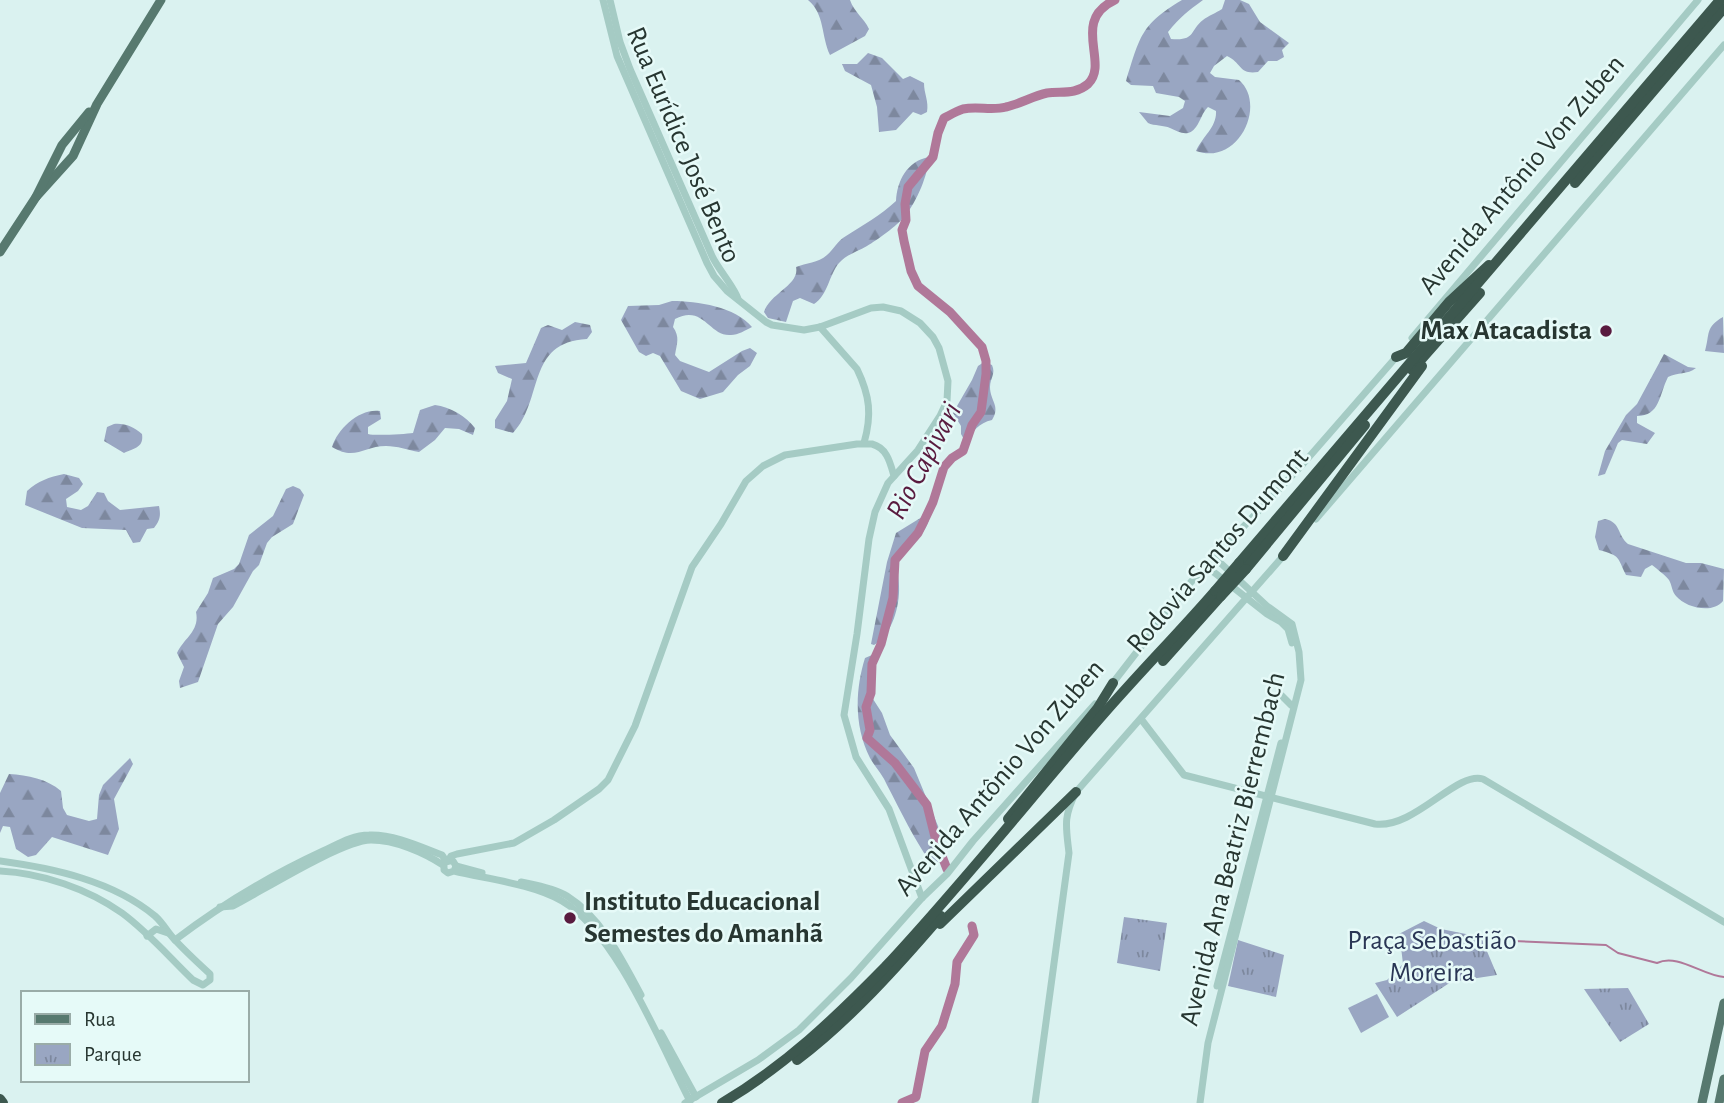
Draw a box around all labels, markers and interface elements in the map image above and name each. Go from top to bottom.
street label: Rua Eurídice José Bento [621,23,745,267]
street label: Avenida Antônio Von Zuben [1414,50,1630,300]
place label: Max Atacadista [1420,317,1592,345]
marker: Max Atacadista [1598,323,1614,339]
water label: Rio Capivari [881,398,967,524]
street label: Rodovia Santos Dumont [1122,443,1314,659]
street label: Avenida Antônio Von Zuben [890,655,1110,901]
street label: Avenida Ana Beatriz Bierrembach [1175,669,1291,1029]
place label: Instituto Educacional Semestes do Amanhã [584,888,823,948]
marker: Instituto Educacional Semestes do Amanhã [562,910,578,926]
park label: Praça Sebastião Moreira [1347,927,1517,987]
legend [21,991,248,1082]
text: Rua [84,1009,116,1030]
text: Parque [84,1044,142,1065]

